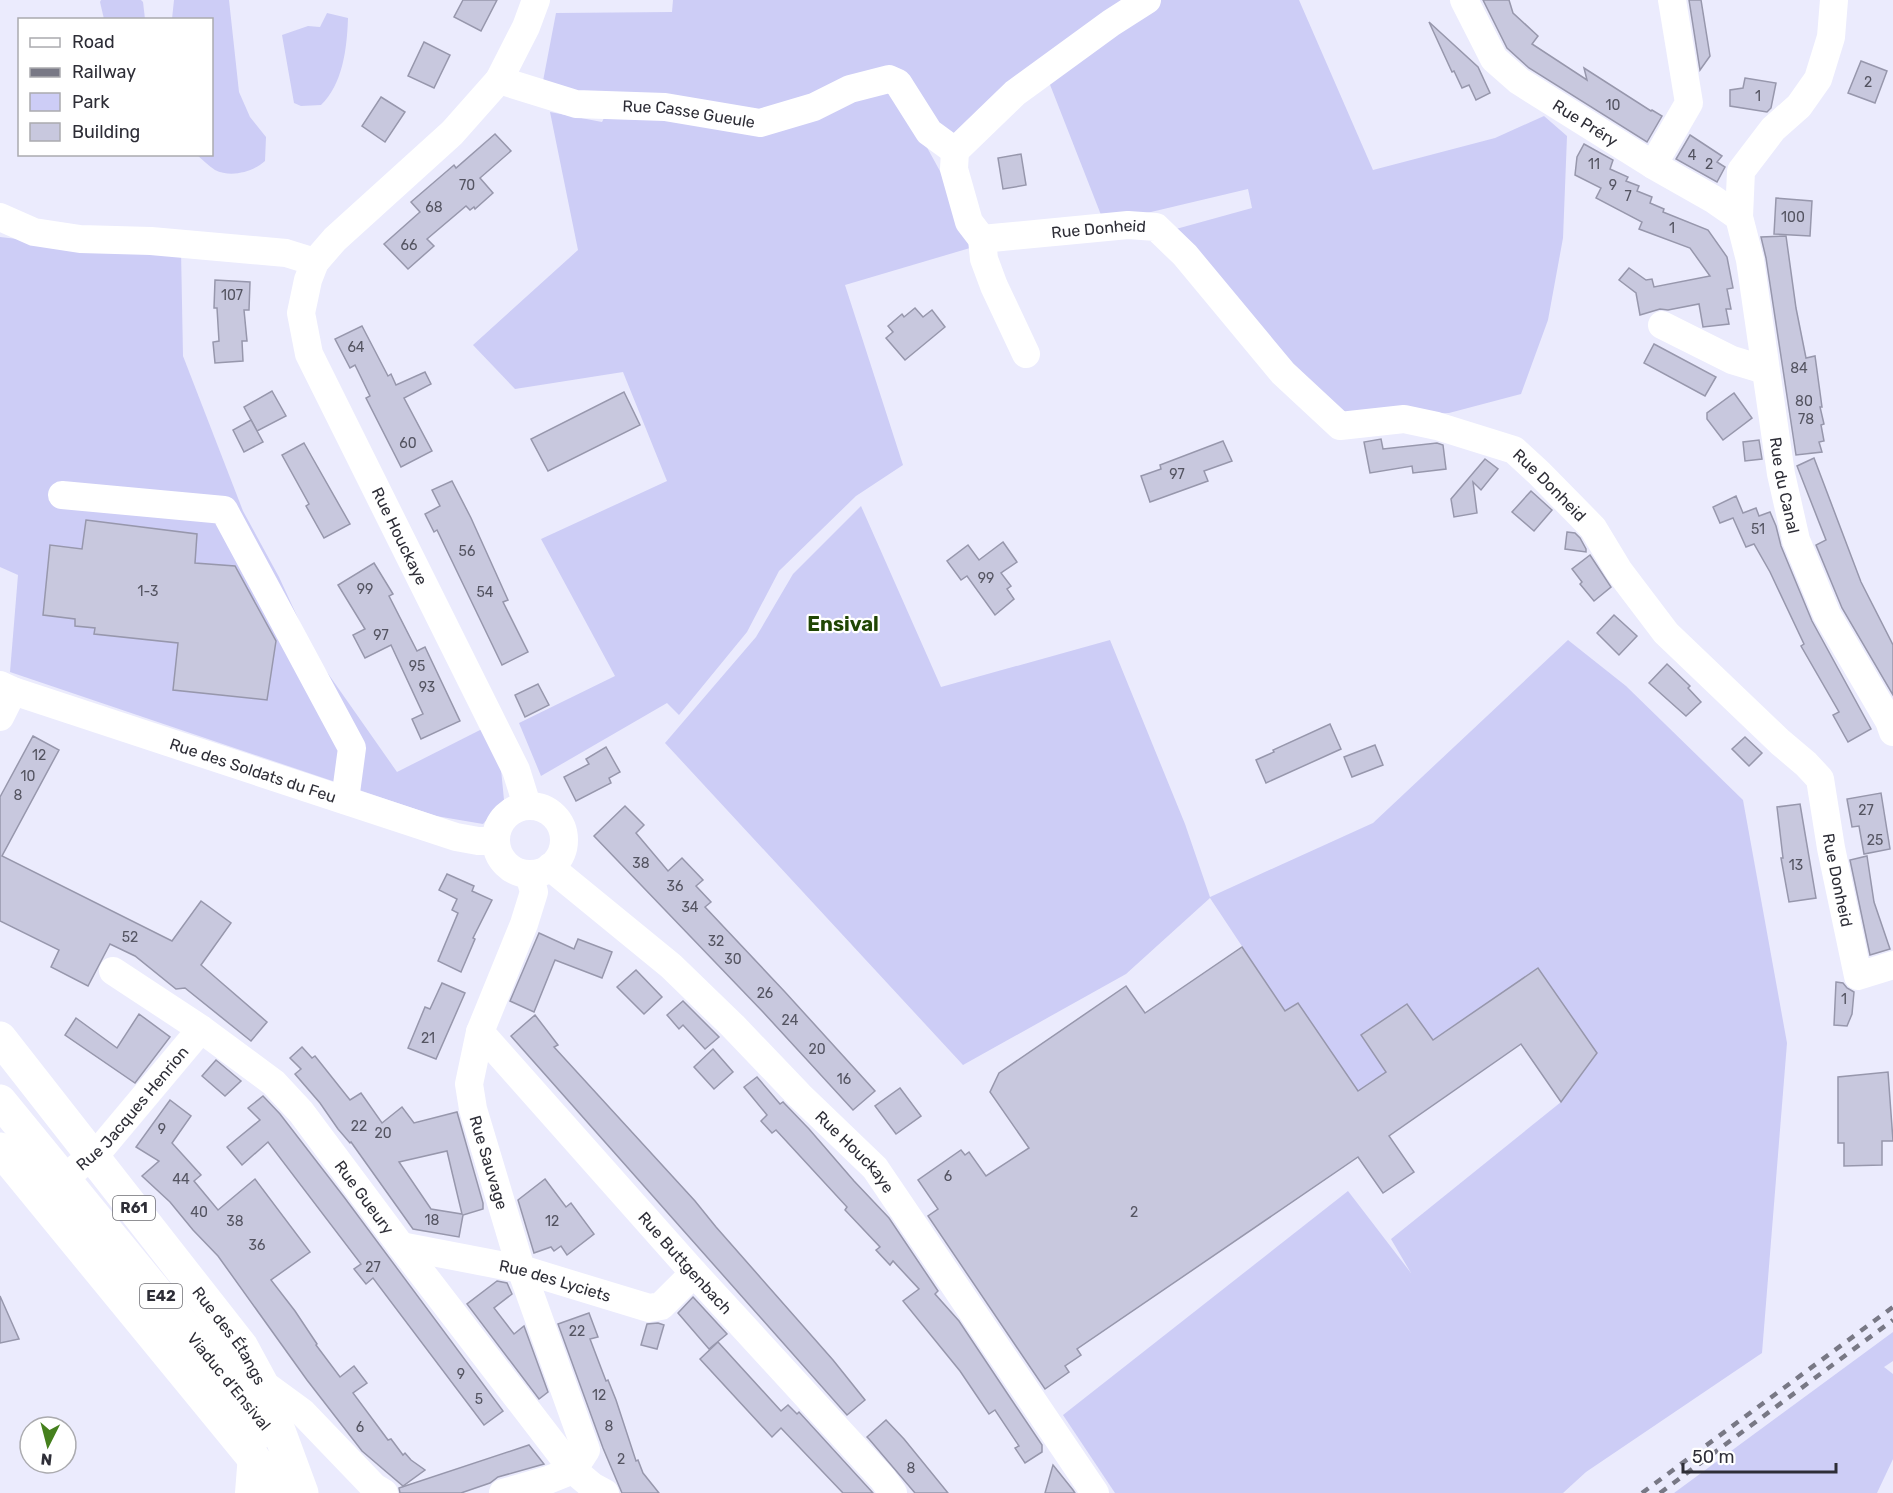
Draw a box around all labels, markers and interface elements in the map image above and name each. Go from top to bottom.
legend [18,18,213,156]
text: Road [72,31,115,53]
text: Railway [72,61,136,83]
house number: 2 [1864,74,1872,91]
house number: 1 [1755,88,1761,105]
text: Park [72,91,110,113]
street label: Rue Préry [1549,96,1621,151]
street label: Rue Casse Gueule [622,97,756,132]
house number: 10 [1606,97,1621,114]
text: Building [72,121,140,143]
house number: 4 [1688,147,1697,164]
house number: 11 [1588,156,1600,173]
house number: 2 [1705,156,1713,173]
house number: 70 [459,177,475,194]
house number: 9 [1609,177,1617,194]
house number: 7 [1624,188,1632,205]
house number: 68 [425,199,443,216]
house number: 100 [1781,209,1805,226]
street label: Rue Donheid [1050,216,1146,242]
house number: 1 [1669,220,1675,237]
house number: 66 [401,237,417,254]
house number: 107 [221,287,243,304]
house number: 64 [347,339,365,356]
house number: 84 [1790,360,1808,377]
house number: 80 [1795,393,1813,410]
house number: 78 [1798,411,1814,428]
house number: 60 [399,435,417,452]
street label: Rue du Canal [1766,436,1803,535]
street label: Rue Donheid [1509,445,1590,525]
house number: 97 [1169,466,1185,483]
street label: Rue Houckaye [368,484,431,588]
house number: 51 [1751,521,1765,538]
house number: 56 [459,543,475,560]
house number: 99 [978,570,994,587]
house number: 99 [357,581,373,598]
house number: 1-3 [138,583,158,600]
house number: 54 [476,584,494,601]
district label: Ensival [807,612,879,636]
house number: 97 [373,627,389,644]
house number: 95 [409,658,425,675]
house number: 93 [419,679,435,696]
street label: Rue des Soldats du Feu [167,734,339,807]
house number: 12 [32,747,46,764]
house number: 10 [21,768,36,785]
house number: 8 [14,787,23,804]
house number: 27 [1858,802,1874,819]
street label: Rue Donheid [1819,832,1856,929]
house number: 25 [1867,832,1883,849]
house number: 38 [632,855,650,872]
house number: 13 [1789,857,1803,874]
house number: 36 [667,878,683,895]
house number: 34 [681,899,699,916]
house number: 52 [122,929,138,946]
house number: 32 [708,933,724,950]
house number: 30 [724,951,742,968]
house number: 26 [757,985,773,1002]
house number: 1 [1841,991,1847,1008]
house number: 24 [782,1012,799,1029]
house number: 21 [421,1030,435,1047]
house number: 20 [808,1041,826,1058]
street label: Rue Jacques Henrion [72,1042,193,1175]
house number: 16 [837,1071,851,1088]
street label: Rue Houckaye [811,1107,898,1197]
street label: Rue Sauvage [465,1113,512,1212]
house number: 22 [351,1118,367,1135]
house number: 9 [158,1121,166,1138]
house number: 20 [374,1125,392,1142]
street label: Rue Gueury [330,1157,398,1238]
house number: 6 [944,1168,952,1185]
house number: 44 [172,1171,190,1188]
road number: R61 [113,1196,155,1220]
house number: 40 [190,1204,208,1221]
house number: 2 [1130,1204,1138,1221]
street label: Rue Buttgenbach [634,1208,736,1318]
house number: 18 [425,1212,440,1229]
house number: 38 [226,1213,244,1230]
house number: 12 [545,1213,559,1230]
house number: 36 [249,1237,265,1254]
street label: Rue des Lyciets [497,1256,613,1306]
house number: 27 [365,1259,381,1276]
street label: Rue des Étangs [188,1283,270,1388]
road number: E42 [140,1284,182,1308]
house number: 22 [569,1323,585,1340]
street label: Viaduc d’Ensival [183,1329,275,1434]
house number: 9 [457,1366,465,1383]
house number: 12 [592,1387,606,1404]
house number: 5 [475,1391,483,1408]
north arrow [18,1415,78,1475]
house number: 8 [605,1418,614,1435]
house number: 6 [356,1419,364,1436]
scale bar [1683,1436,1836,1474]
text: 50 m [1692,1446,1735,1468]
text: N [40,1449,53,1469]
house number: 2 [617,1451,625,1468]
house number: 8 [907,1460,916,1477]

